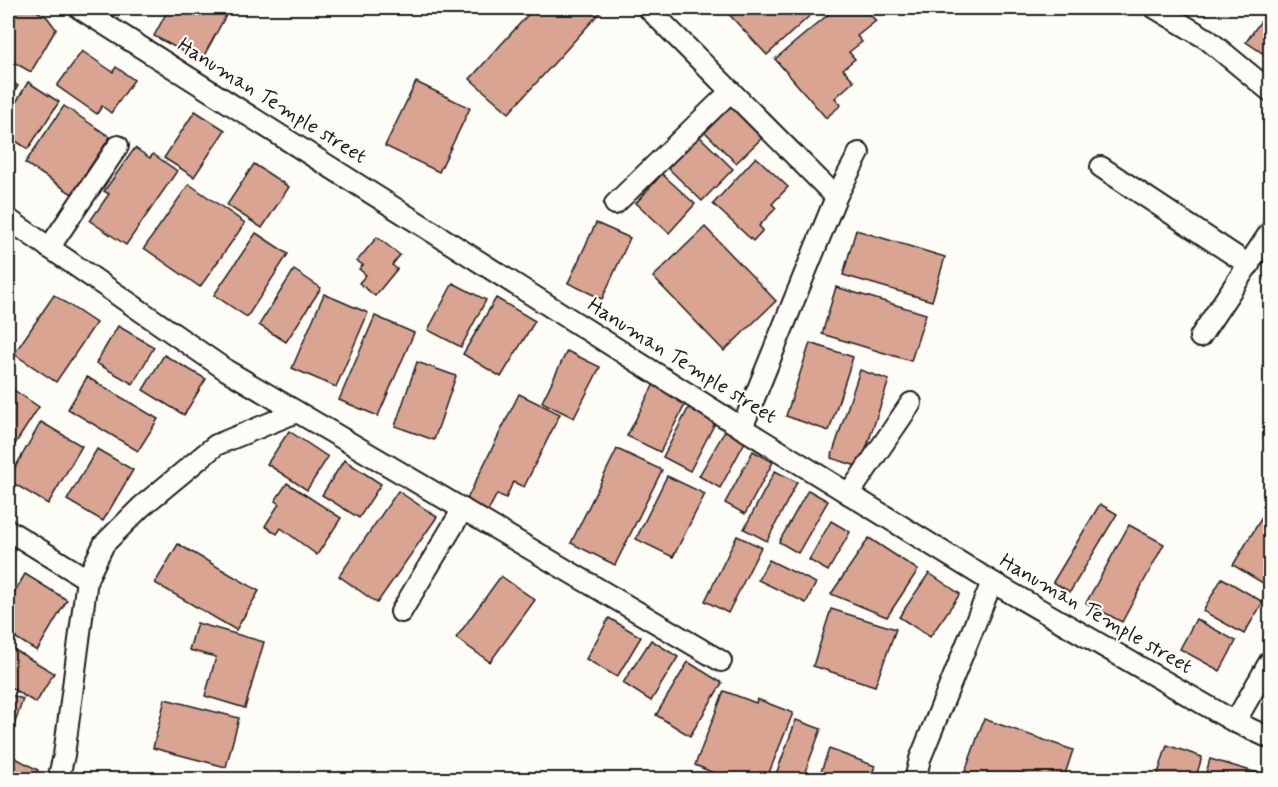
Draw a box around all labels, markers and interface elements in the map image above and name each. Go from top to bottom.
street label: Hanuman Temple street [172,31,372,171]
street label: Hanuman Temple street [582,291,782,431]
street label: Hanuman Temple street [994,547,1198,681]

